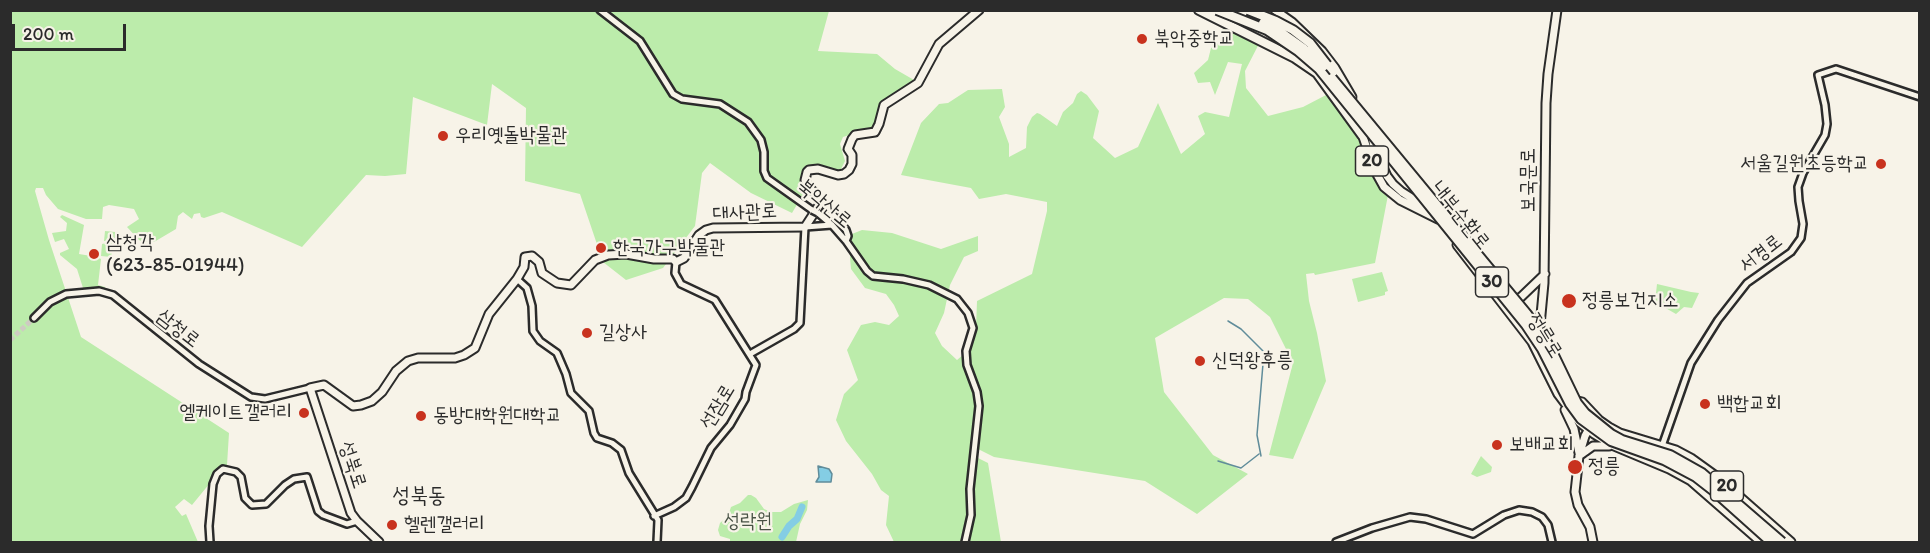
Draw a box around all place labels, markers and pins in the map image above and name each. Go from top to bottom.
place label: 북악중학교 [1154,27,1234,51]
marker: 북악중학교 [1135,32,1149,46]
place label: 우리옛돌박물관 [455,124,568,148]
marker: 우리옛돌박물관 [436,129,450,143]
place label: 서울길원초등학교 [1740,152,1869,176]
marker: 서울길원초등학교 [1874,157,1888,171]
place label: 삼청각 (623-85-01944) [106,231,245,278]
place label: 한국가구박물관 [613,236,726,260]
marker: 한국가구박물관 [594,241,608,255]
marker: 삼청각 (623-85-01944) [87,247,101,261]
place label: 정릉보건지소 [1582,289,1679,313]
marker: 정릉보건지소 [1560,292,1578,310]
place label: 길상사 [599,321,647,345]
marker: 길상사 [580,326,594,340]
place label: 신덕왕후릉 [1212,349,1292,373]
marker: 신덕왕후릉 [1193,354,1207,368]
place label: 백합교회 [1717,392,1781,416]
marker: 백합교회 [1698,397,1712,411]
place label: 엘케이트갤러리 [179,401,292,425]
place label: 동방대학원대학교 [433,404,562,428]
marker: 엘케이트갤러리 [297,406,311,420]
marker: 동방대학원대학교 [414,409,428,423]
place label: 보배교회 [1509,433,1573,457]
marker: 보배교회 [1490,438,1504,452]
place label: 정릉 [1588,455,1620,479]
marker: 정릉 [1566,458,1584,476]
place label: 헬렌갤러리 [404,513,484,537]
marker: 헬렌갤러리 [385,518,399,532]

